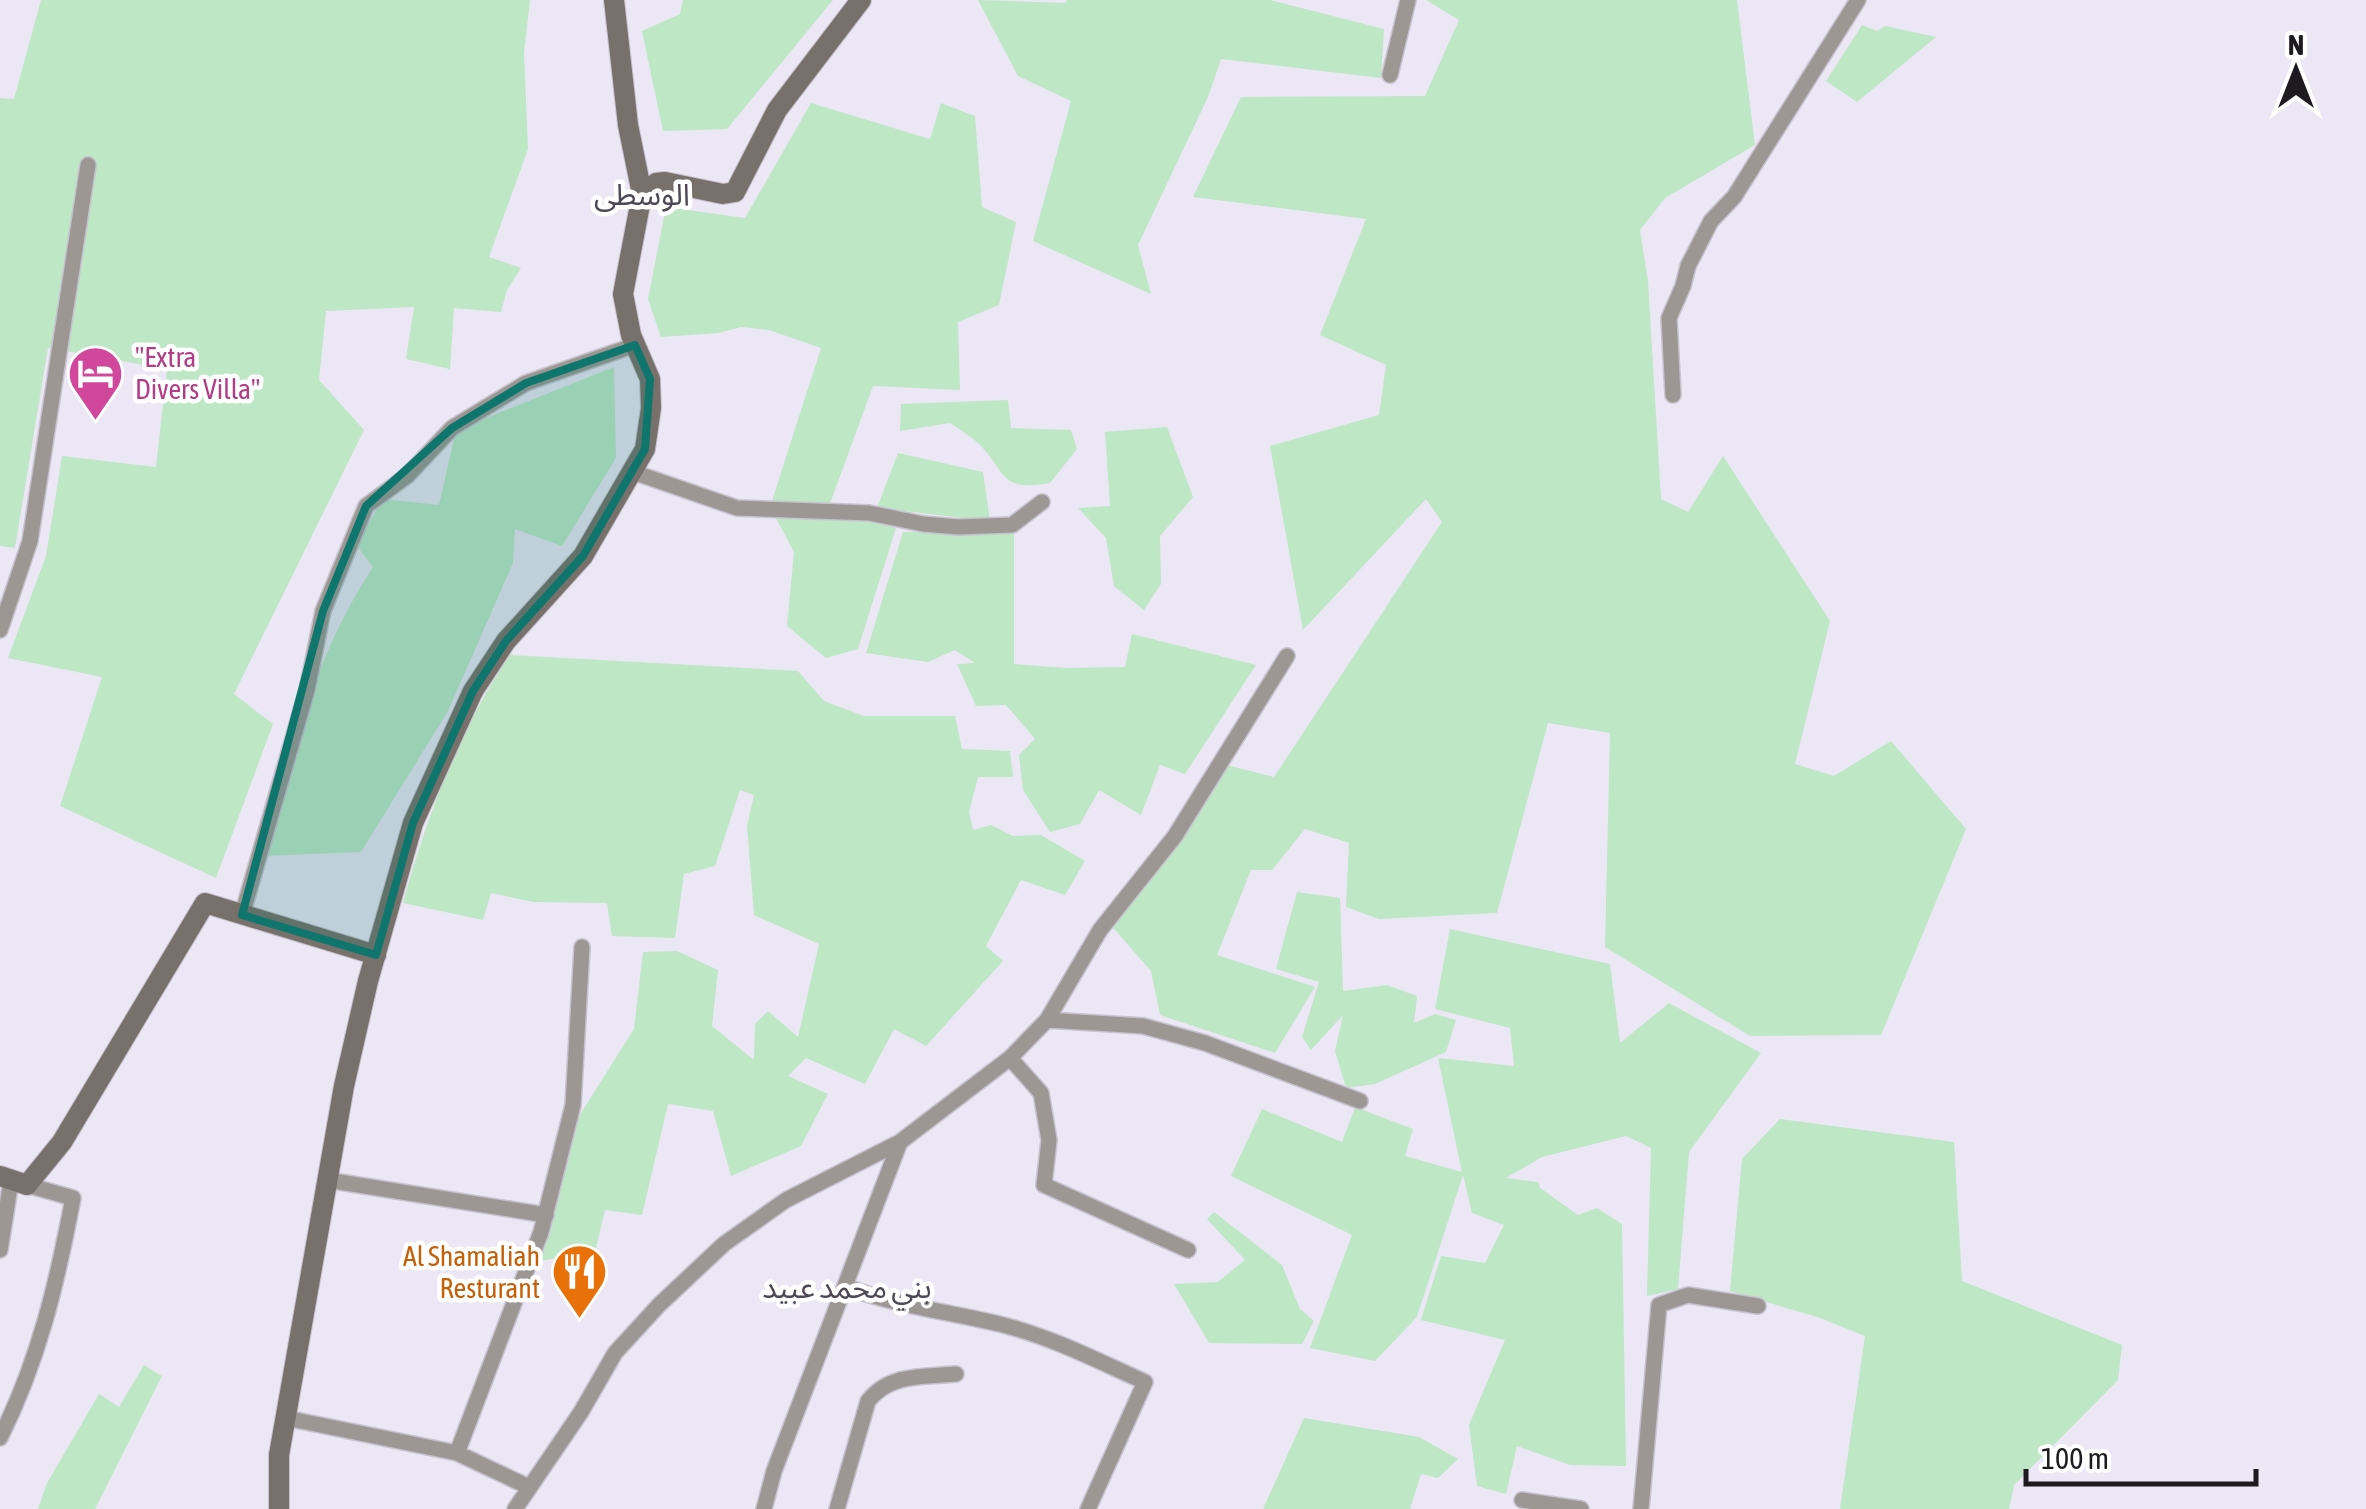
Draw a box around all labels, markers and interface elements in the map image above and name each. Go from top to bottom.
north arrow [2246,20,2346,120]
text: N [2288,29,2304,61]
district label: الوسطى [594,177,690,212]
place label: "Extra Divers Villa" [135,341,260,405]
hotel icon: "Extra Divers Villa" [66,343,126,422]
place label: Al Shamaliah Resturant [403,1240,540,1304]
restaurant icon: Al Shamaliah Resturant [549,1242,609,1321]
district label: بني محمد عبيد [762,1270,932,1311]
scale bar [2026,1424,2256,1486]
text: 100 m [2041,1441,2109,1475]

